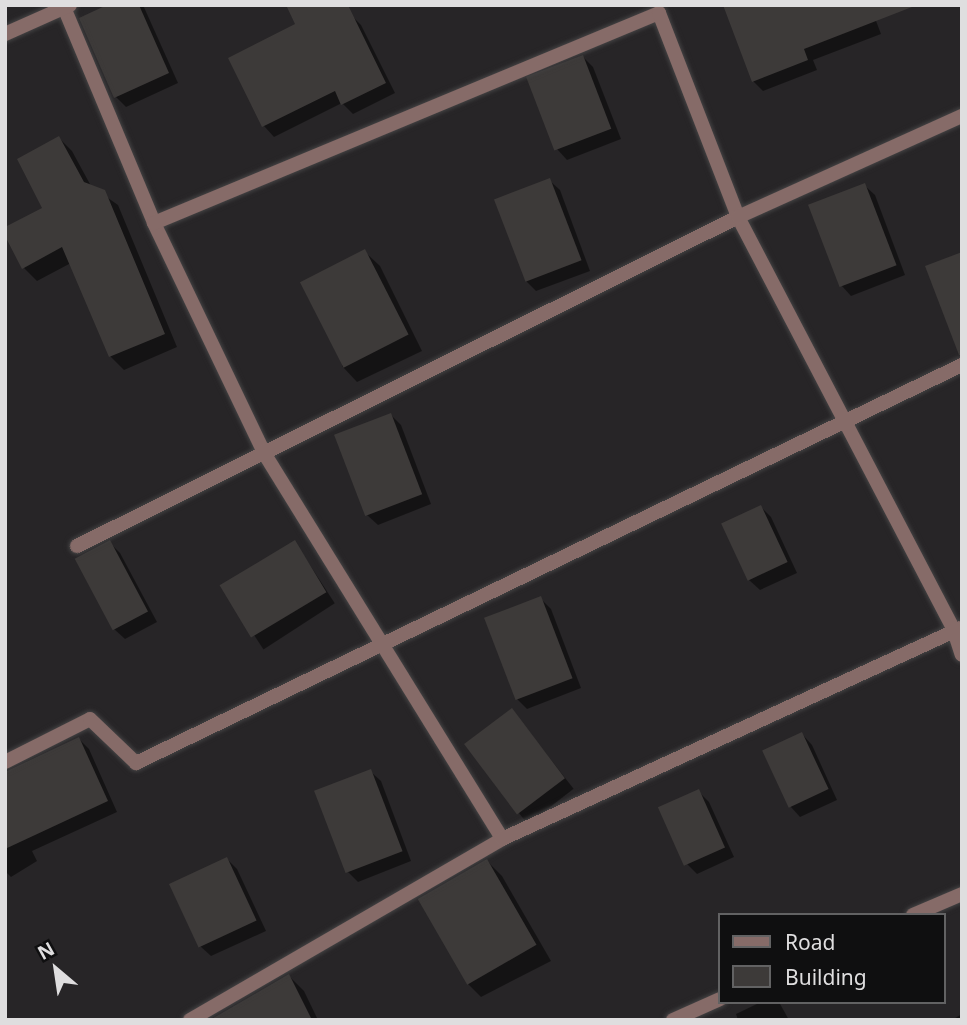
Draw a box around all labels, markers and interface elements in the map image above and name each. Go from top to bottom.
legend [718,913,946,1004]
text: Road [785,928,835,956]
north arrow [21,934,91,1004]
text: N [33,936,59,966]
text: Building [785,963,867,991]

